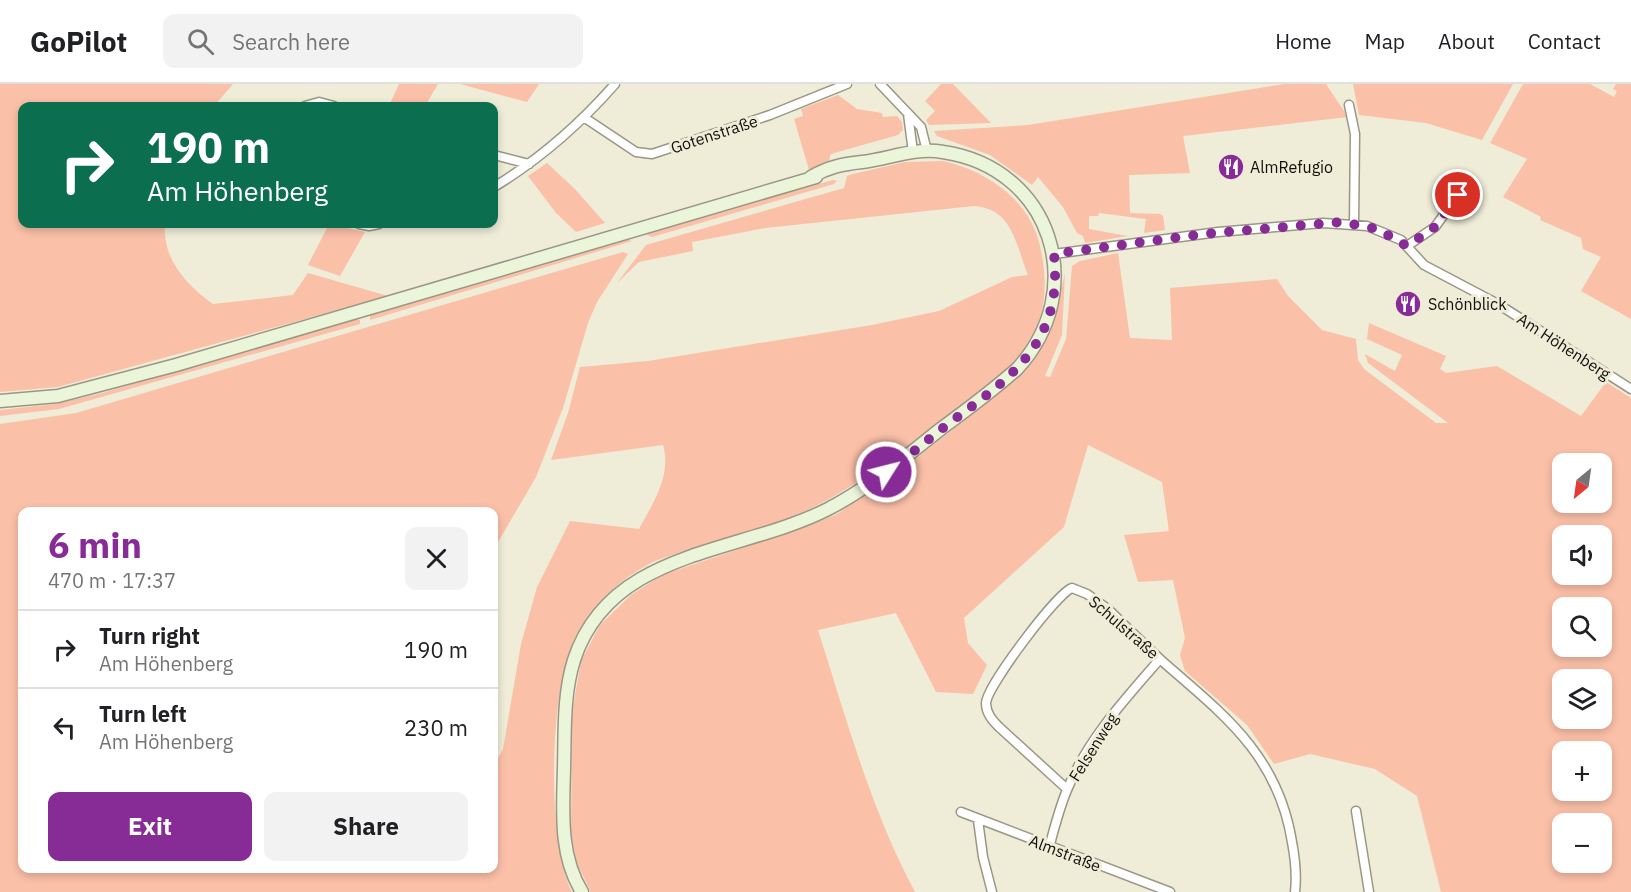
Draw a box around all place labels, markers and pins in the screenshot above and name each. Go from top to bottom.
restaurant icon: AlmRefugio [1216,152,1246,182]
place label: AlmRefugio [1250,157,1333,177]
pin [1432,169,1483,220]
restaurant icon: Schönblick [1393,289,1423,319]
place label: Schönblick [1428,294,1507,314]

